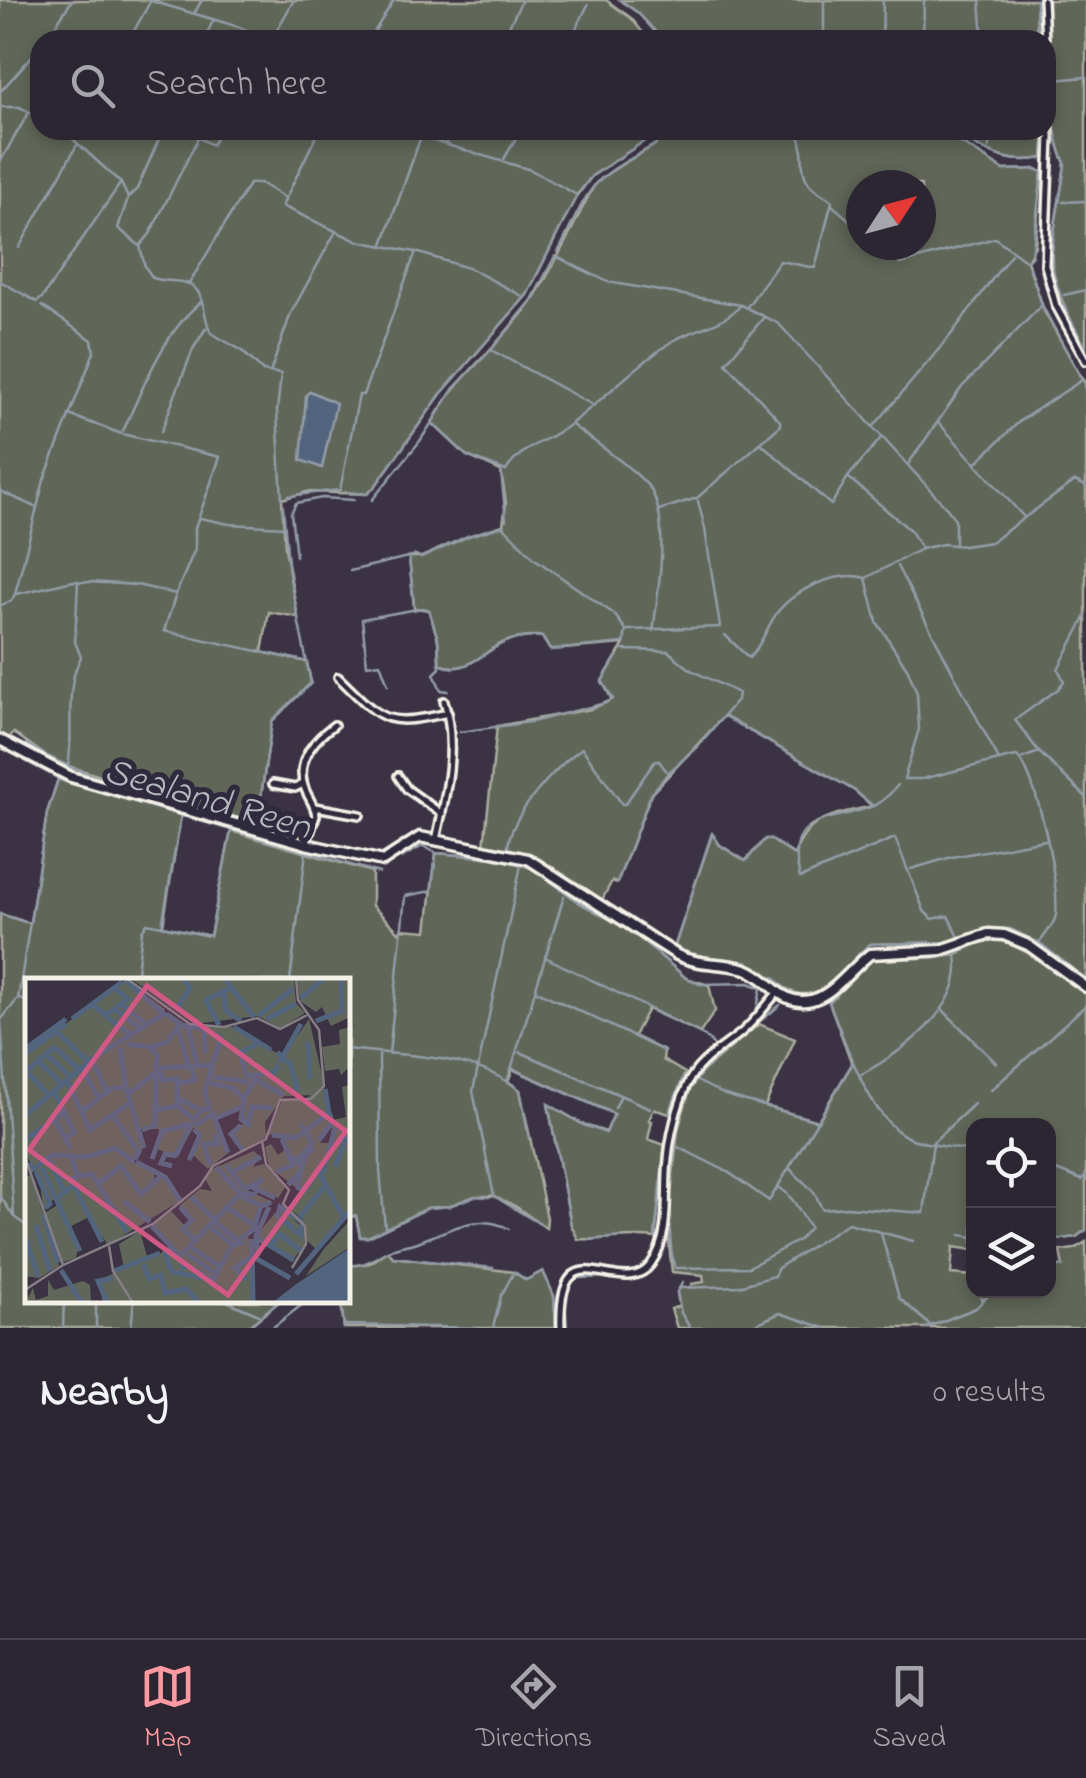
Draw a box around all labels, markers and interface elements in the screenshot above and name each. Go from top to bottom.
search box [30,30,1056,140]
text: Search here [145,57,327,113]
icon: search [65,58,120,113]
north arrow [846,170,936,260]
water label: Sealand Reen [97,745,318,857]
inset map [25,978,350,1303]
map controls [966,1118,1056,1298]
button: locate [966,1118,1056,1208]
button: layers [966,1208,1056,1298]
text: Nearby [40,1363,168,1424]
text: 0 results [933,1370,1046,1417]
tab: Map [140,1659,195,1760]
tab: Directions [476,1659,592,1760]
tab: Saved [873,1659,946,1760]

